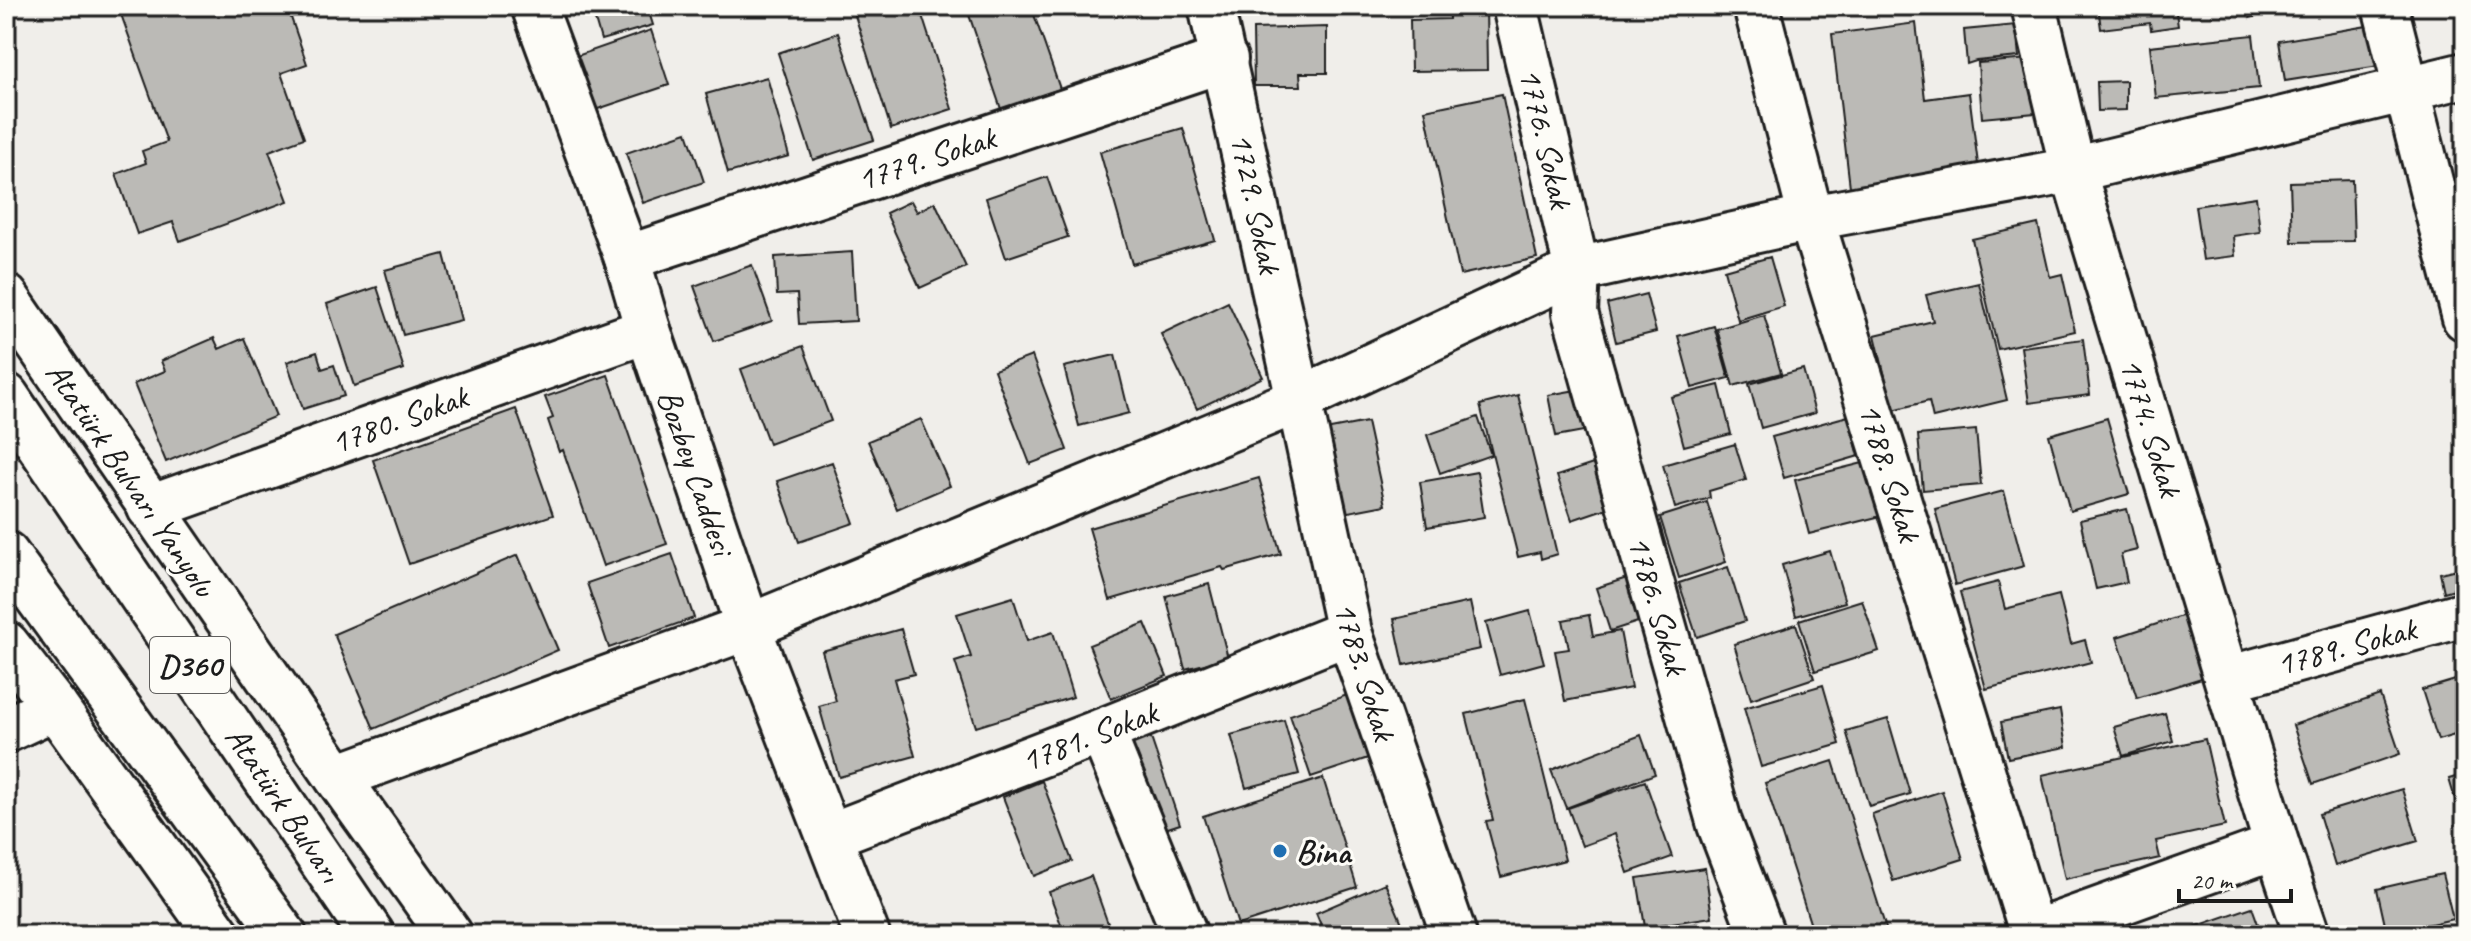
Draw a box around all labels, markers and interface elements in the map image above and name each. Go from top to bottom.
street label: 1776. Sokak [1509,64,1584,215]
street label: 1779. Sokak [851,115,1003,201]
street label: 1729. Sokak [1220,129,1292,280]
street label: 1774. Sokak [2110,352,2193,504]
street label: Atatürk Bulvarı Yanyolu [36,353,227,607]
street label: 1780. Sokak [325,373,476,464]
street label: Bozbey Caddesi [648,384,745,564]
street label: 1788. Sokak [1849,397,1932,549]
street label: 1786. Sokak [1618,530,1699,682]
street label: 1783. Sokak [1324,596,1407,748]
street label: 1789. Sokak [2271,606,2423,685]
road number: D360 [150,637,230,693]
street label: 1781. Sokak [1015,689,1166,782]
street label: Atatürk Bulvarı [216,718,353,892]
place label: Bina [1296,830,1353,873]
marker: Bina [1271,842,1289,860]
scale bar [2179,853,2291,903]
text: 20 m [2191,866,2234,896]

